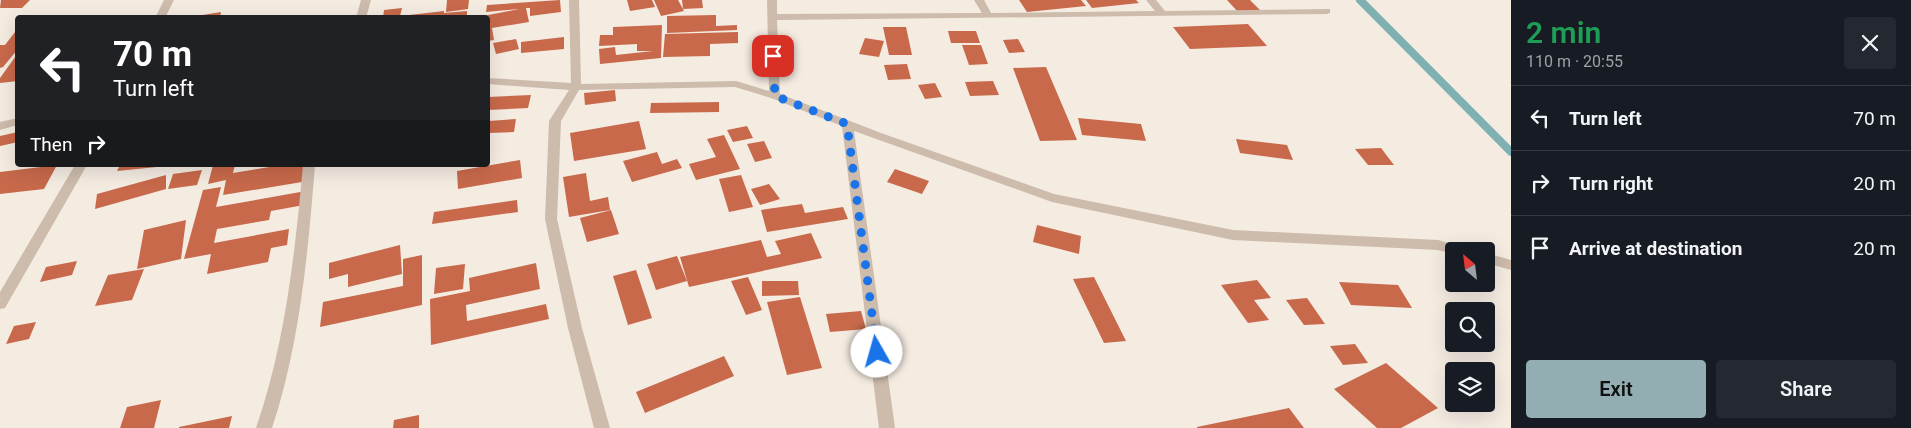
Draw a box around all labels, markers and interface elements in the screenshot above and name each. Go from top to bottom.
text: 2 min [1526,15,1601,50]
button: close [1844,17,1896,69]
text: 70 m [113,34,192,75]
icon: left [30,35,95,100]
pin [752,35,794,77]
icon: arrive [759,42,787,70]
text: 110 m · 20:55 [1526,52,1623,71]
text: Turn left [113,76,194,101]
icon: left [1526,104,1554,132]
text: Turn left [1569,107,1642,130]
text: 70 m [1853,107,1896,130]
icon: right [82,130,110,158]
text: Then [30,133,72,156]
icon: right [1526,169,1554,197]
text: Turn right [1569,172,1653,195]
text: 20 m [1853,172,1896,195]
icon: arrive [1526,234,1554,262]
text: Arrive at destination [1569,237,1742,260]
text: 20 m [1853,237,1896,260]
north arrow [1445,242,1495,292]
map controls [1445,242,1495,412]
button: search [1445,302,1495,352]
position arrow [850,325,902,377]
button: Exit [1526,360,1706,418]
button: Share [1716,360,1896,418]
button: layers [1445,362,1495,412]

